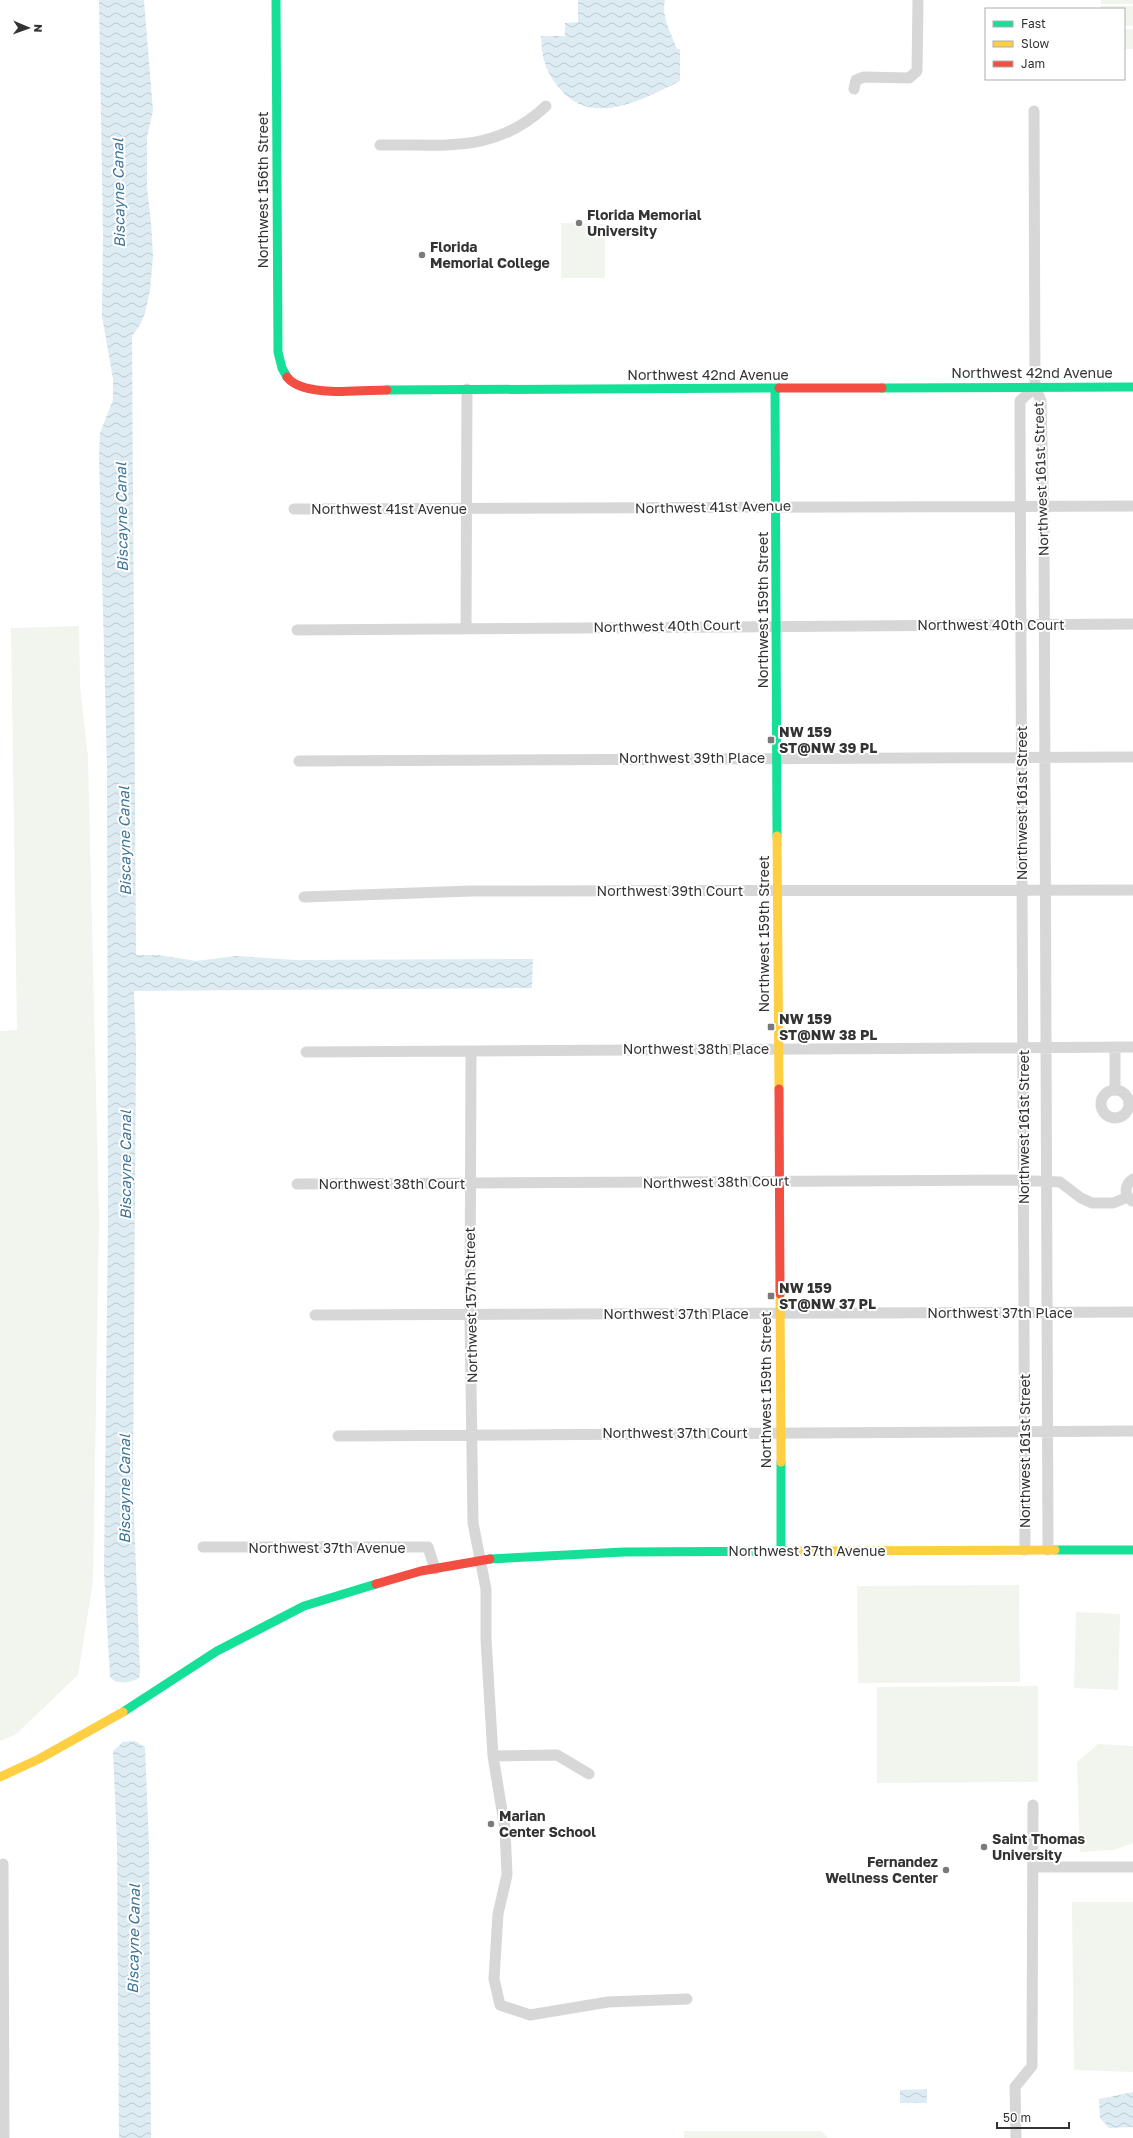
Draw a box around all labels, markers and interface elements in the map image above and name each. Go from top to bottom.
north arrow [8,8,48,48]
legend [985,8,1125,80]
text: Fast [1021,16,1046,31]
text: N [32,24,45,33]
text: Slow [1021,36,1049,51]
text: Jam [1021,56,1045,71]
street label: Northwest 156th Street [254,111,271,269]
water label: Biscayne Canal [108,137,129,248]
place label: Florida Memorial University [587,206,702,239]
marker: Florida Memorial University [574,218,584,228]
place label: Florida Memorial College [430,238,550,271]
marker: Florida Memorial College [417,250,427,260]
street label: Northwest 42nd Avenue [951,364,1113,381]
street label: Northwest 42nd Avenue [627,366,789,383]
street label: Northwest 161st Street [1029,401,1052,557]
water label: Biscayne Canal [111,461,132,572]
street label: Northwest 41st Avenue [635,497,791,516]
street label: Northwest 41st Avenue [311,500,467,517]
street label: Northwest 159th Street [754,531,771,689]
street label: Northwest 40th Court [593,616,741,635]
street label: Northwest 40th Court [917,616,1065,633]
place label: NW 159 ST@NW 39 PL [779,723,877,756]
street label: Northwest 161st Street [1013,726,1030,880]
marker: NW 159 ST@NW 39 PL [766,735,776,745]
street label: Northwest 39th Place [619,749,765,766]
water label: Biscayne Canal [114,785,135,896]
street label: Northwest 159th Street [755,855,772,1013]
street label: Northwest 39th Court [597,882,743,899]
place label: NW 159 ST@NW 38 PL [779,1010,877,1043]
marker: NW 159 ST@NW 38 PL [766,1022,776,1032]
street label: Northwest 38th Place [623,1040,769,1057]
street label: Northwest 161st Street [1015,1050,1032,1204]
water label: Biscayne Canal [116,1109,135,1220]
street label: Northwest 38th Court [642,1172,790,1191]
street label: Northwest 38th Court [319,1175,465,1192]
street label: Northwest 157th Street [461,1227,480,1383]
place label: NW 159 ST@NW 37 PL [779,1279,876,1312]
marker: NW 159 ST@NW 37 PL [766,1291,776,1301]
street label: Northwest 37th Place [927,1304,1073,1321]
street label: Northwest 37th Place [603,1305,749,1322]
street label: Northwest 159th Street [757,1311,774,1469]
street label: Northwest 161st Street [1016,1374,1033,1528]
street label: Northwest 37th Court [602,1424,748,1441]
water label: Biscayne Canal [115,1433,134,1544]
street label: Northwest 37th Avenue [248,1539,406,1556]
street label: Northwest 37th Avenue [728,1542,886,1559]
place label: Marian Center School [499,1807,596,1840]
marker: Marian Center School [486,1819,496,1829]
place label: Saint Thomas University [992,1830,1085,1863]
marker: Saint Thomas University [979,1842,989,1852]
place label: Fernandez Wellness Center [825,1853,939,1886]
marker: Fernandez Wellness Center [941,1865,951,1875]
water label: Biscayne Canal [123,1883,144,1994]
scale bar [997,2104,1069,2130]
text: 50 m [1003,2110,1031,2125]

